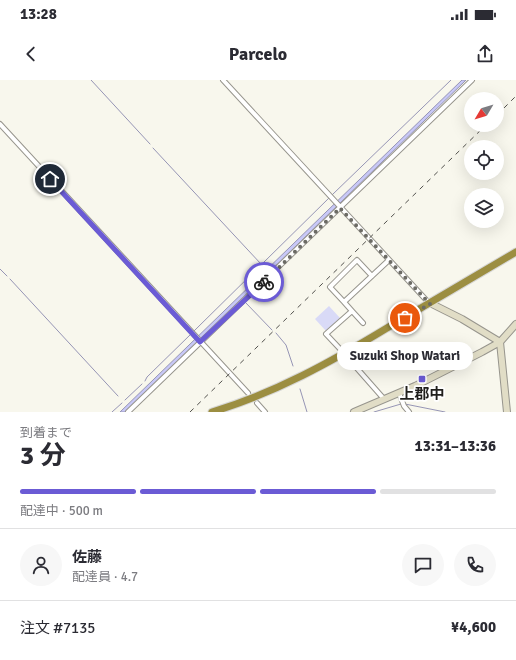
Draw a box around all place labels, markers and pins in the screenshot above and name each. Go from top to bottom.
pin [33,162,67,196]
pin [388,301,422,335]
callout: Suzuki Shop Watari [337,342,473,370]
marker: 上郡中 [417,374,427,384]
place label: 上郡中 [399,385,445,403]

